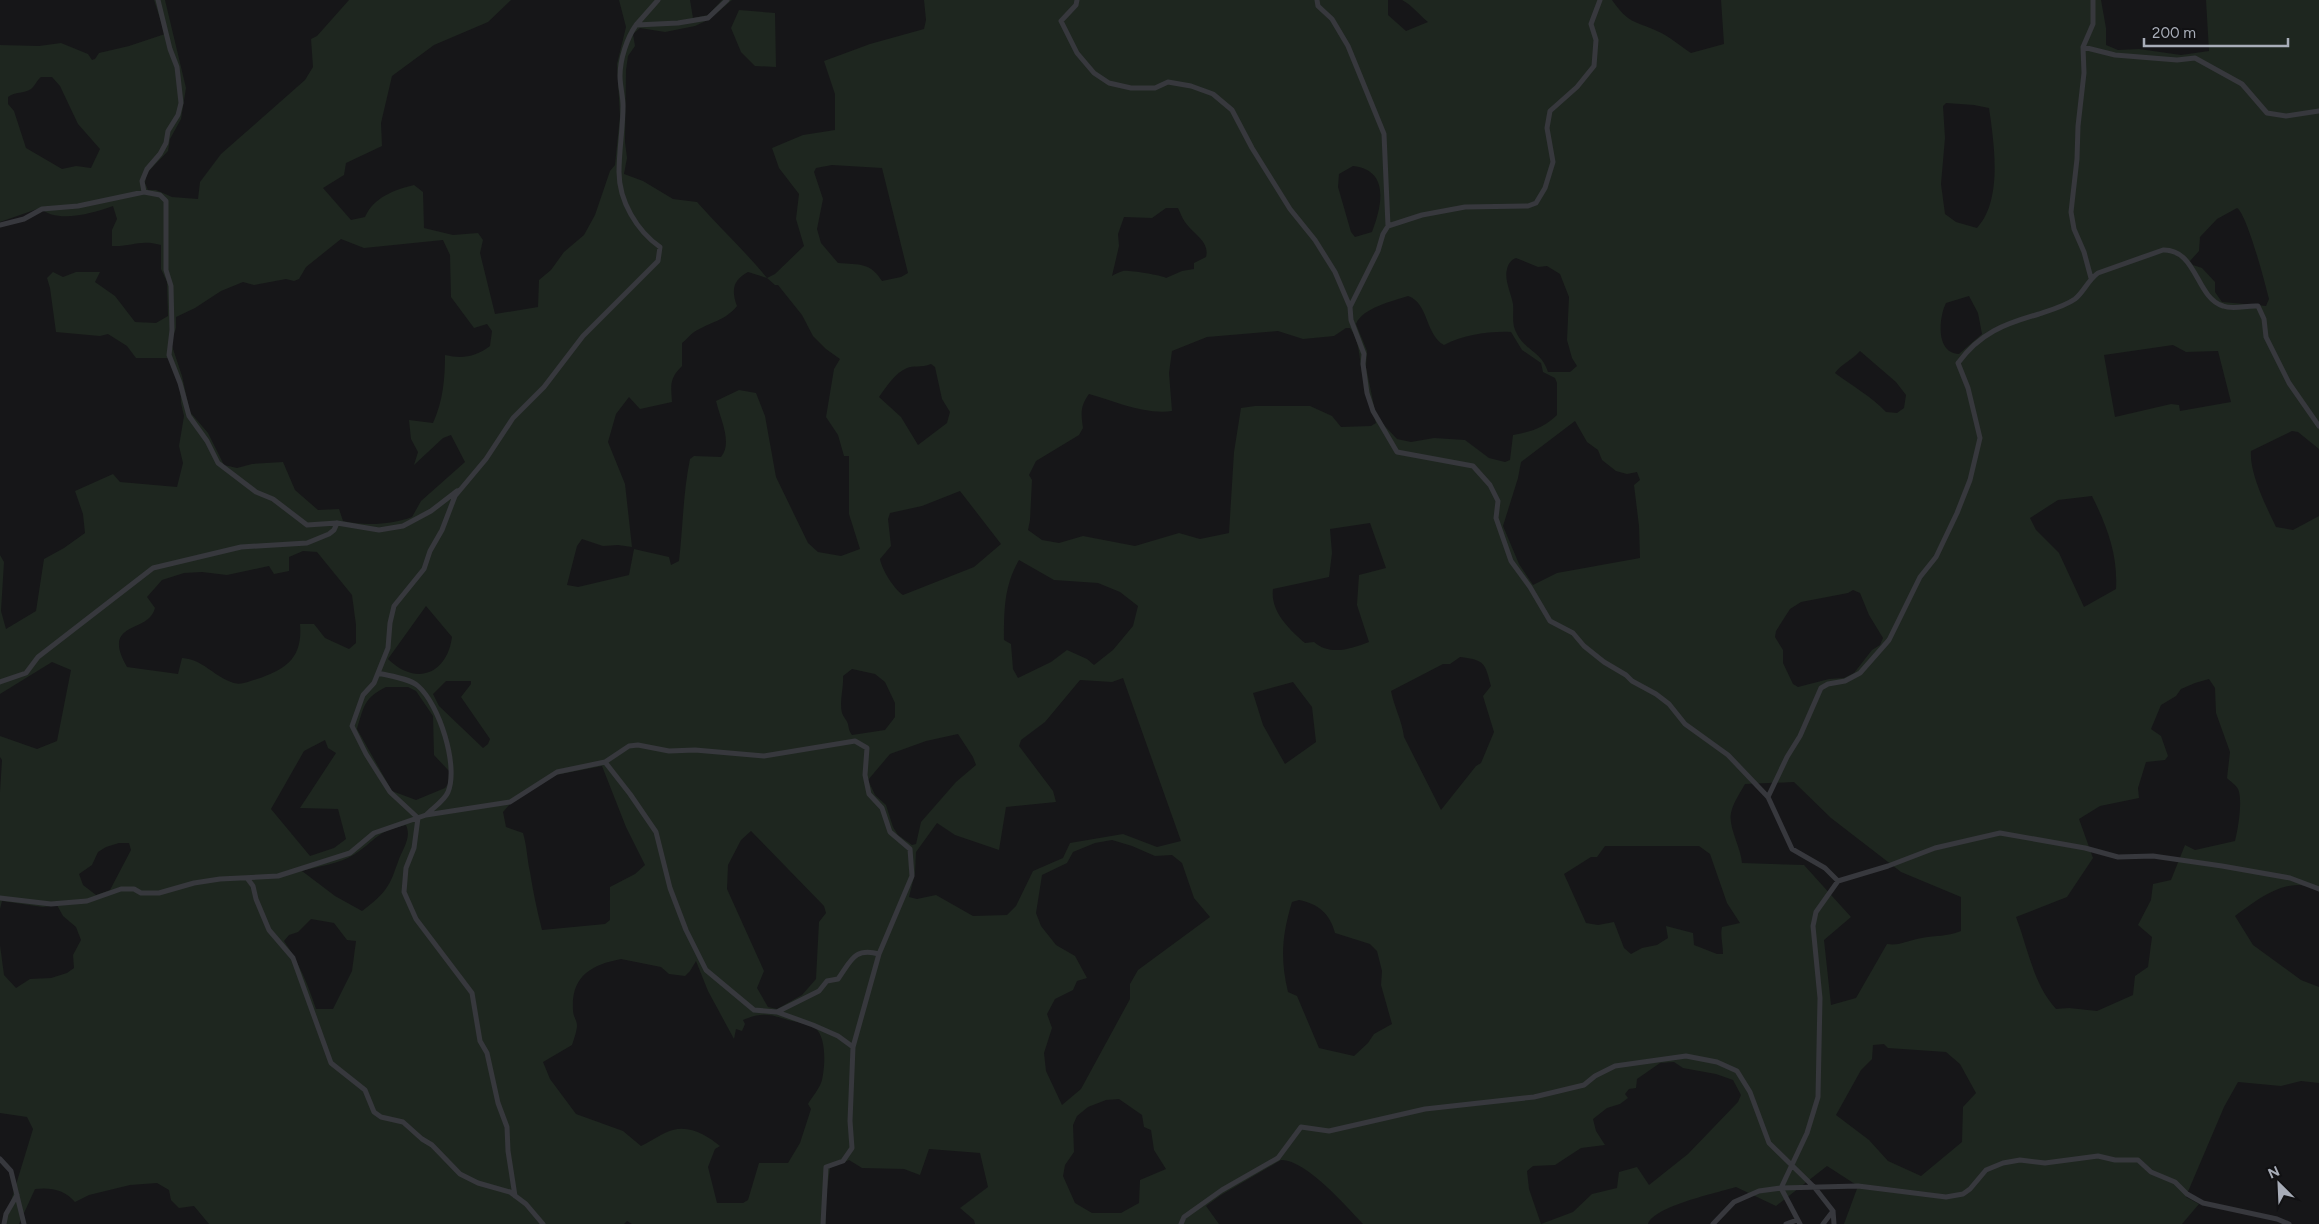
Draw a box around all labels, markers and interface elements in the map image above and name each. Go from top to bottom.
scale bar [2144,15,2288,47]
text: 200 m [2152,24,2196,42]
north arrow [2254,1159,2304,1209]
text: N [2266,1163,2282,1183]

